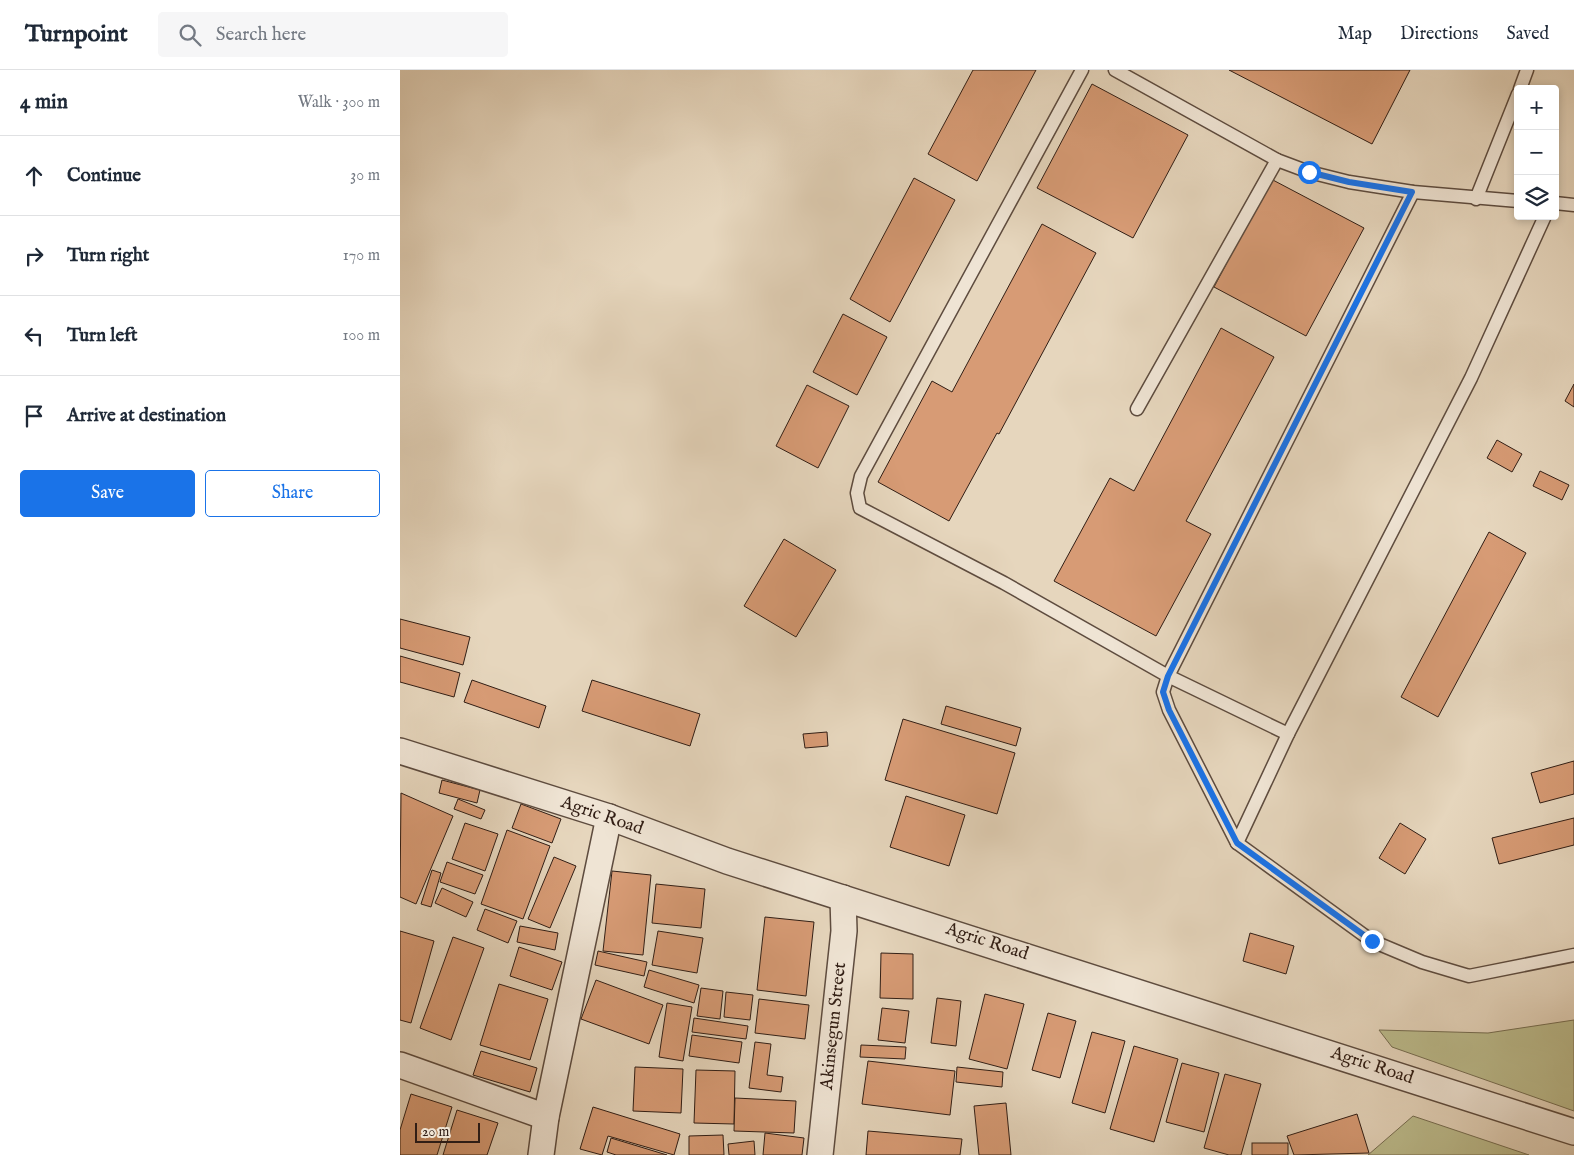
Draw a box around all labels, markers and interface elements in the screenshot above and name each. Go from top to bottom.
search box [158,12,508,57]
text: Turnpoint [25,19,128,50]
icon: search [176,21,204,49]
text: Search here [216,23,306,47]
text: Map [1338,23,1372,46]
text: Directions [1400,23,1478,46]
text: Saved [1506,23,1549,46]
map controls [1514,85,1559,220]
button: + [1514,85,1559,130]
text: 4 min [20,89,68,116]
text: Walk · 300 m [298,93,380,113]
button: − [1514,130,1559,175]
route start [1298,161,1321,184]
icon: ahead [20,162,48,190]
text: Continue [67,164,141,188]
text: 30 m [350,166,380,186]
button: layers [1514,175,1559,220]
icon: right [20,242,48,270]
text: Turn right [67,244,149,268]
text: 170 m [343,246,380,266]
icon: left [20,322,48,350]
text: Turn left [67,324,138,348]
text: 100 m [343,326,380,346]
icon: arrive [20,402,48,430]
text: Arrive at destination [67,404,226,428]
button: Save [20,470,195,517]
button: Share [205,470,380,517]
street label: Agric Road [557,791,647,841]
street label: Agric Road [942,918,1032,966]
route end [1361,930,1384,953]
street label: Akinsegun Street [816,961,852,1092]
street label: Agric Road [1327,1042,1417,1090]
scale bar [415,1120,480,1143]
text: 20 m [422,1123,449,1141]

